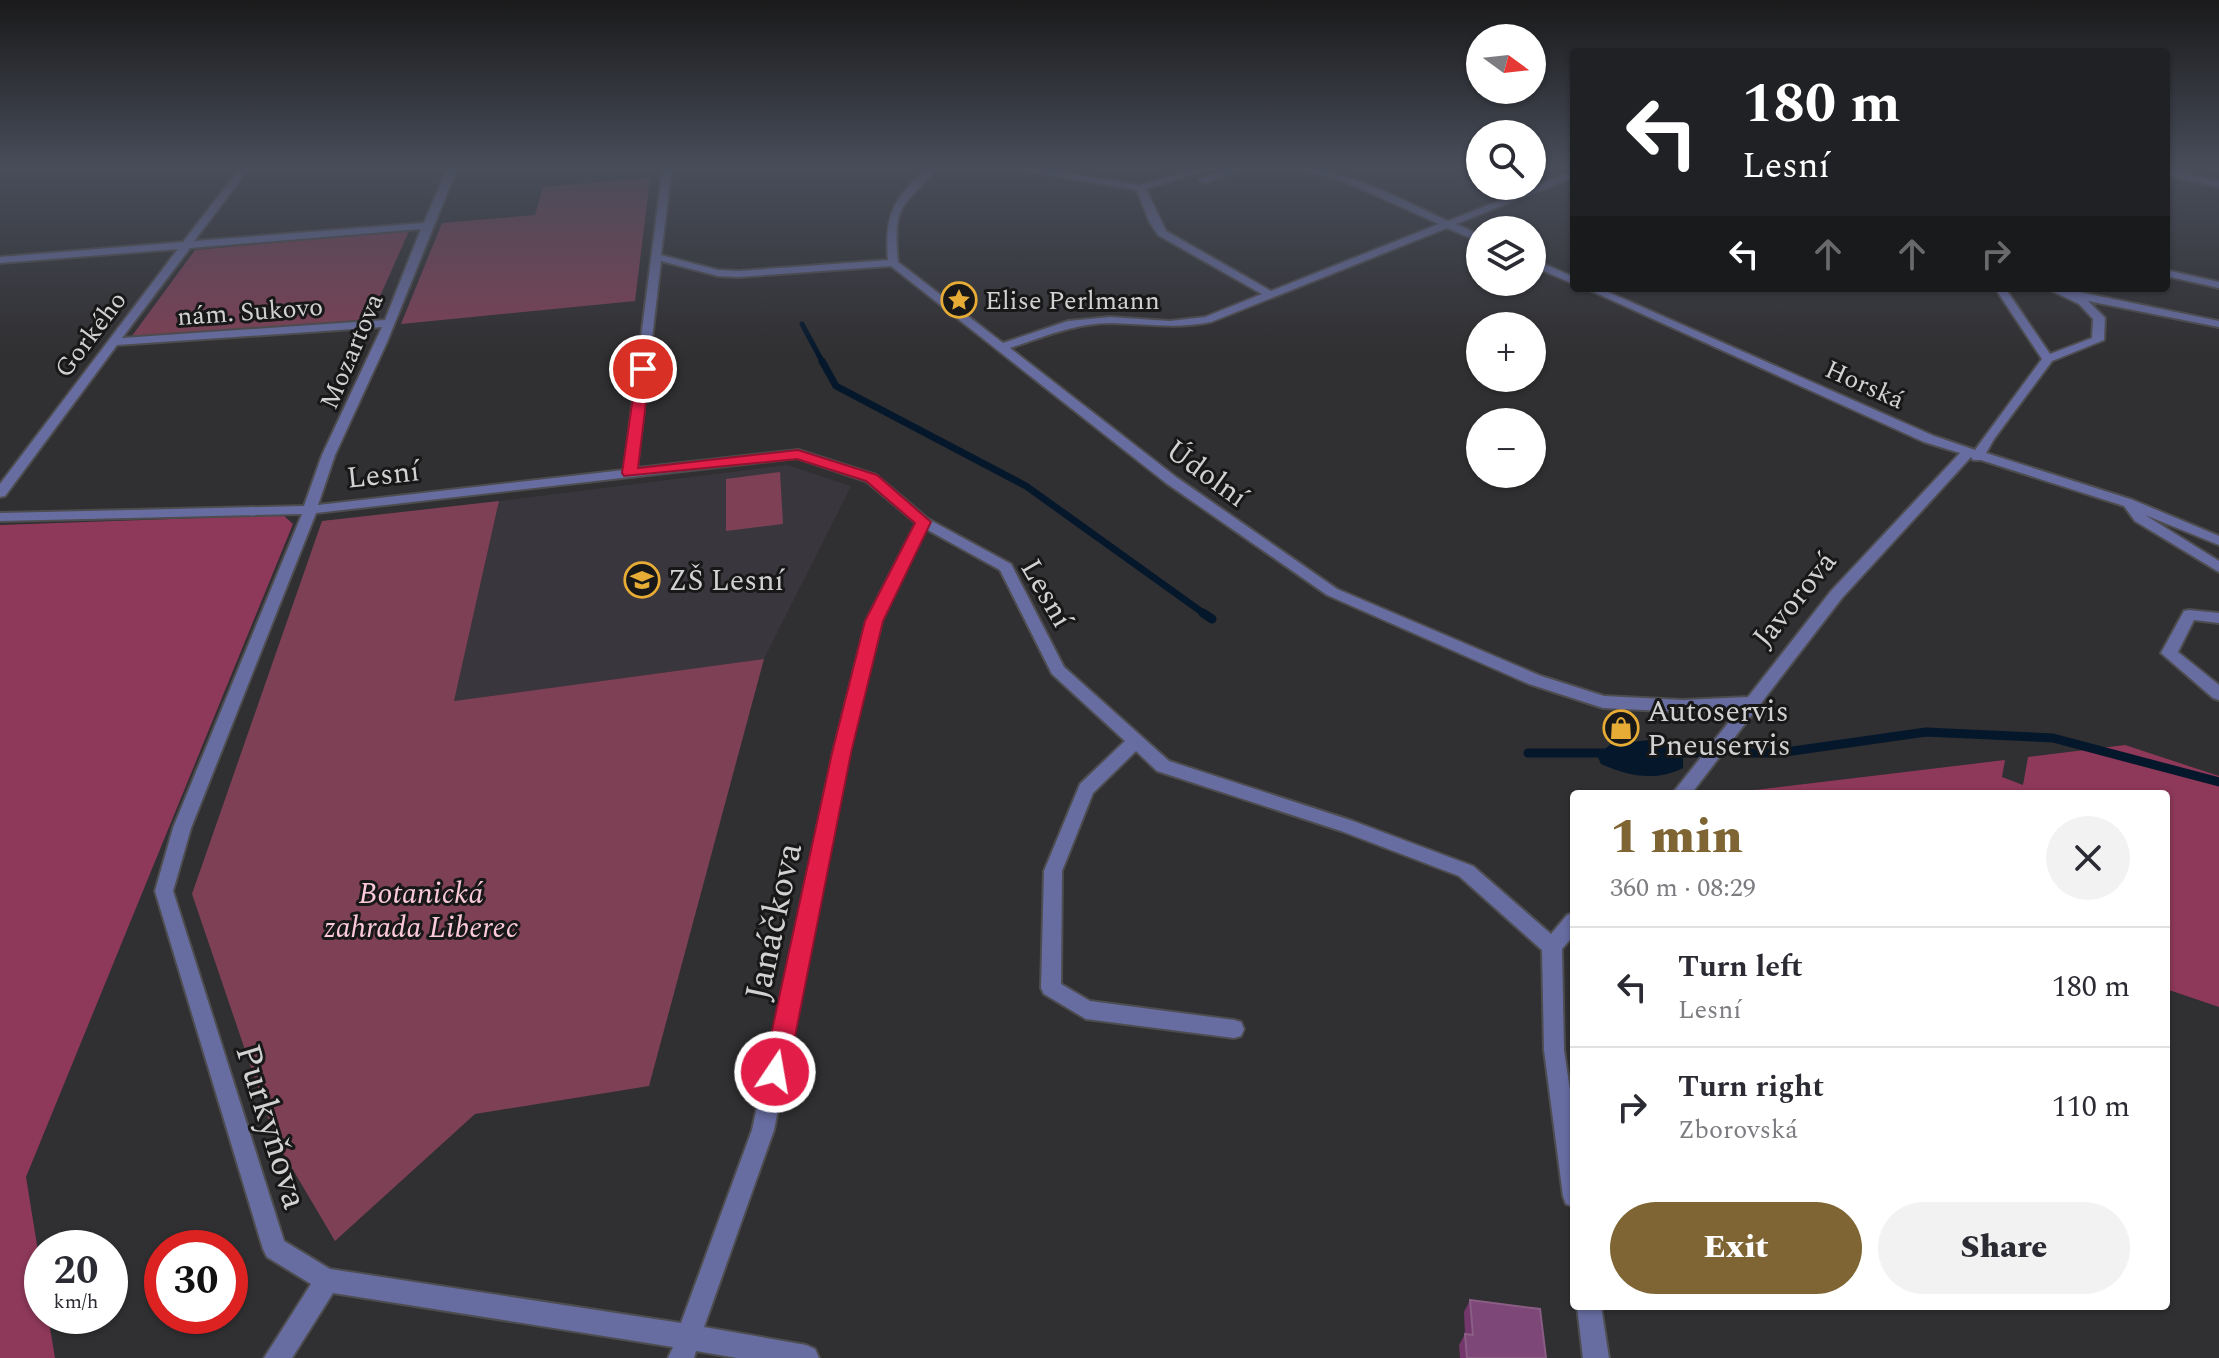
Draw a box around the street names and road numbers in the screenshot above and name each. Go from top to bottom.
street label: Gorkého [45,283,137,387]
street label: nám. Sukovo [176,287,324,337]
street label: Mozartova [310,287,394,416]
street label: Horská [1818,350,1911,420]
street label: Údolní [1156,428,1259,520]
street label: Lesní [344,448,423,502]
street label: Javorová [1741,541,1848,658]
street label: Lesní [1008,550,1085,638]
street label: Janáčkova [731,837,818,1005]
street label: Purkyňova [219,1037,322,1216]

